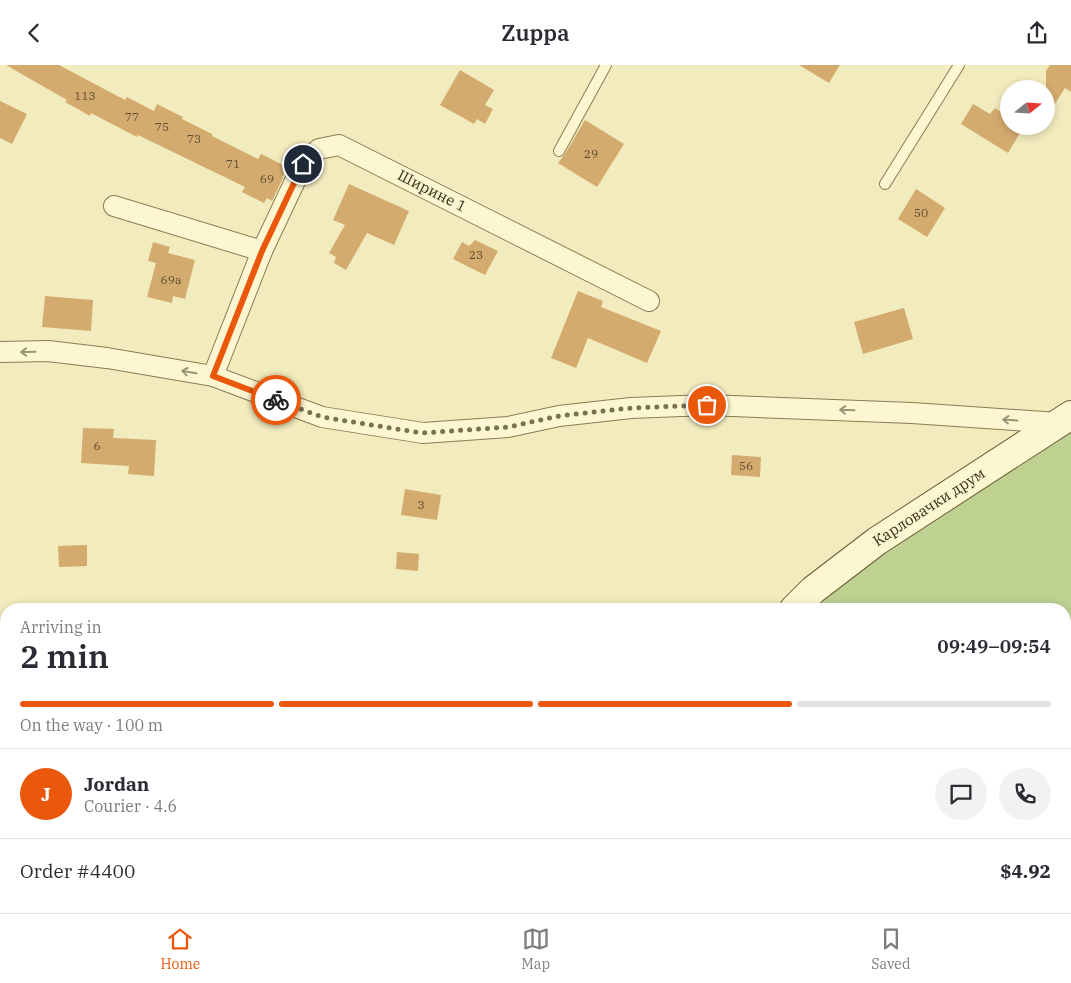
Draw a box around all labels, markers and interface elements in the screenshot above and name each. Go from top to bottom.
text: Zuppa [501,18,570,47]
icon: back [20,19,48,47]
icon: share [1023,19,1051,47]
north arrow [1000,80,1055,135]
map controls [1000,80,1055,135]
house number: 113 [74,88,96,103]
house number: 77 [125,109,139,124]
house number: 75 [155,119,169,134]
house number: 73 [187,131,201,146]
pin [282,143,324,185]
house number: 29 [584,146,598,161]
icon: home [289,150,317,178]
house number: 71 [226,156,240,171]
street label: Ширине 1 [395,165,470,216]
house number: 69 [260,171,274,186]
house number: 50 [914,205,928,220]
house number: 23 [469,247,483,262]
house number: 69a [161,272,182,287]
one-way arrow [20,347,36,356]
one-way arrow [181,366,197,376]
courier [251,375,301,425]
pin [686,384,728,426]
icon: bike [262,386,290,414]
icon: bag [693,391,721,419]
one-way arrow [840,406,856,415]
one-way arrow [1002,415,1018,424]
house number: 6 [93,438,101,453]
house number: 56 [739,458,753,473]
street label: Карловачки друм [869,463,988,550]
house number: 3 [417,497,425,512]
text: Arriving in [20,617,102,637]
text: 09:49–09:54 [937,634,1051,658]
text: 2 min [20,635,109,677]
text: On the way · 100 m [20,715,163,735]
button: chat [935,768,987,820]
button: phone [999,768,1051,820]
text: Jordan [84,772,149,796]
text: J [41,782,51,806]
text: Courier · 4.6 [84,796,177,816]
text: Order #4400 [20,859,135,883]
text: $4.92 [1000,859,1051,883]
tab: Home [161,925,200,973]
tab: Map [522,925,550,973]
tab: Saved [871,925,910,973]

